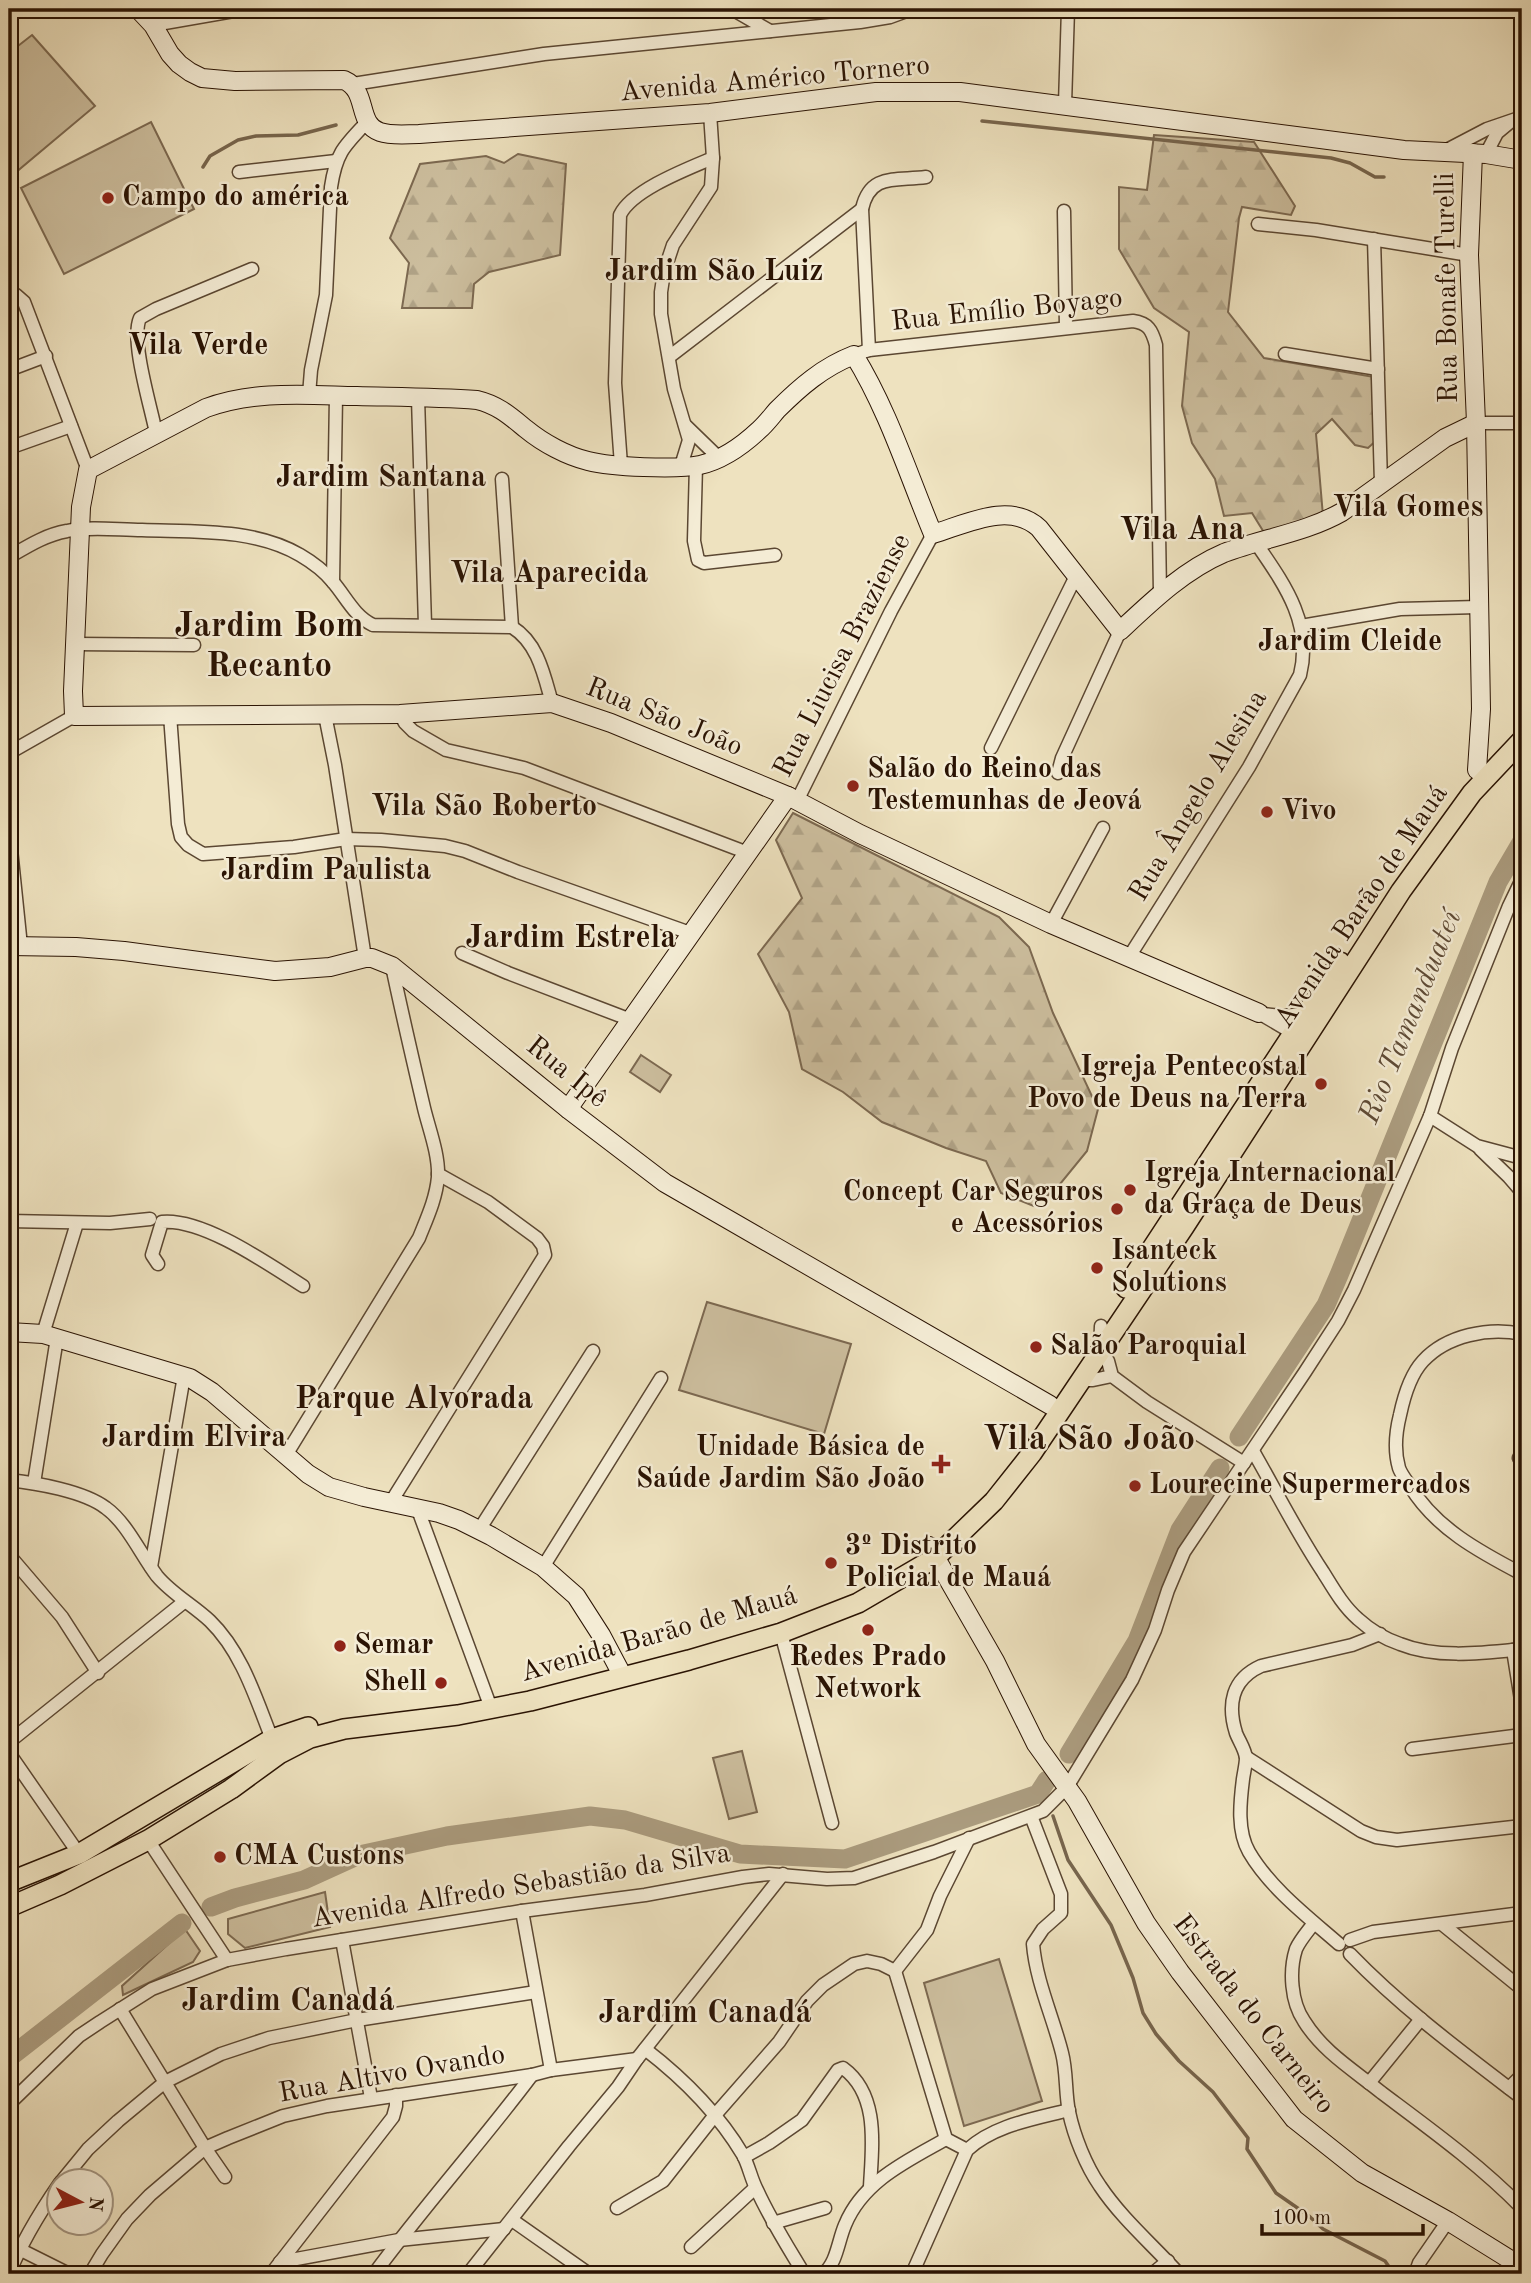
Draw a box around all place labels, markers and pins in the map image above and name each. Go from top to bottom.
place label: Campo do américa [122,184,349,212]
marker: Campo do américa [100,190,116,206]
place label: Salão do Reino das Testemunhas de Jeová [867,756,1142,816]
marker: Salão do Reino das Testemunhas de Jeová [845,778,861,794]
place label: Vivo [1281,798,1337,826]
marker: Vivo [1259,804,1275,820]
place label: Igreja Pentecostal Povo de Deus na Terra [1027,1054,1307,1114]
marker: Igreja Pentecostal Povo de Deus na Terra [1313,1076,1329,1092]
place label: Igreja Internacional da Graça de Deus [1144,1160,1396,1220]
place label: Concept Car Seguros e Acessórios [843,1179,1103,1239]
marker: Igreja Internacional da Graça de Deus [1122,1182,1138,1198]
marker: Concept Car Seguros e Acessórios [1109,1201,1125,1217]
place label: Isanteck Solutions [1111,1238,1227,1298]
marker: Isanteck Solutions [1089,1260,1105,1276]
place label: Salão Paroquial [1050,1333,1247,1361]
marker: Salão Paroquial [1028,1339,1044,1355]
place label: Unidade Básica de Saúde Jardim São João [636,1434,925,1494]
marker: Unidade Básica de Saúde Jardim São João [931,1454,951,1474]
place label: Lourecine Supermercados [1149,1472,1470,1500]
marker: Lourecine Supermercados [1127,1478,1143,1494]
place label: 3º Distrito Policial de Mauá [845,1533,1051,1593]
marker: 3º Distrito Policial de Mauá [823,1555,839,1571]
marker: Redes Prado Network [860,1622,876,1638]
place label: Semar [354,1632,433,1660]
marker: Semar [332,1638,348,1654]
place label: Redes Prado Network [789,1644,947,1704]
place label: Shell [363,1669,427,1697]
marker: Shell [433,1675,449,1691]
place label: CMA Custons [234,1843,404,1871]
marker: CMA Custons [212,1849,228,1865]

